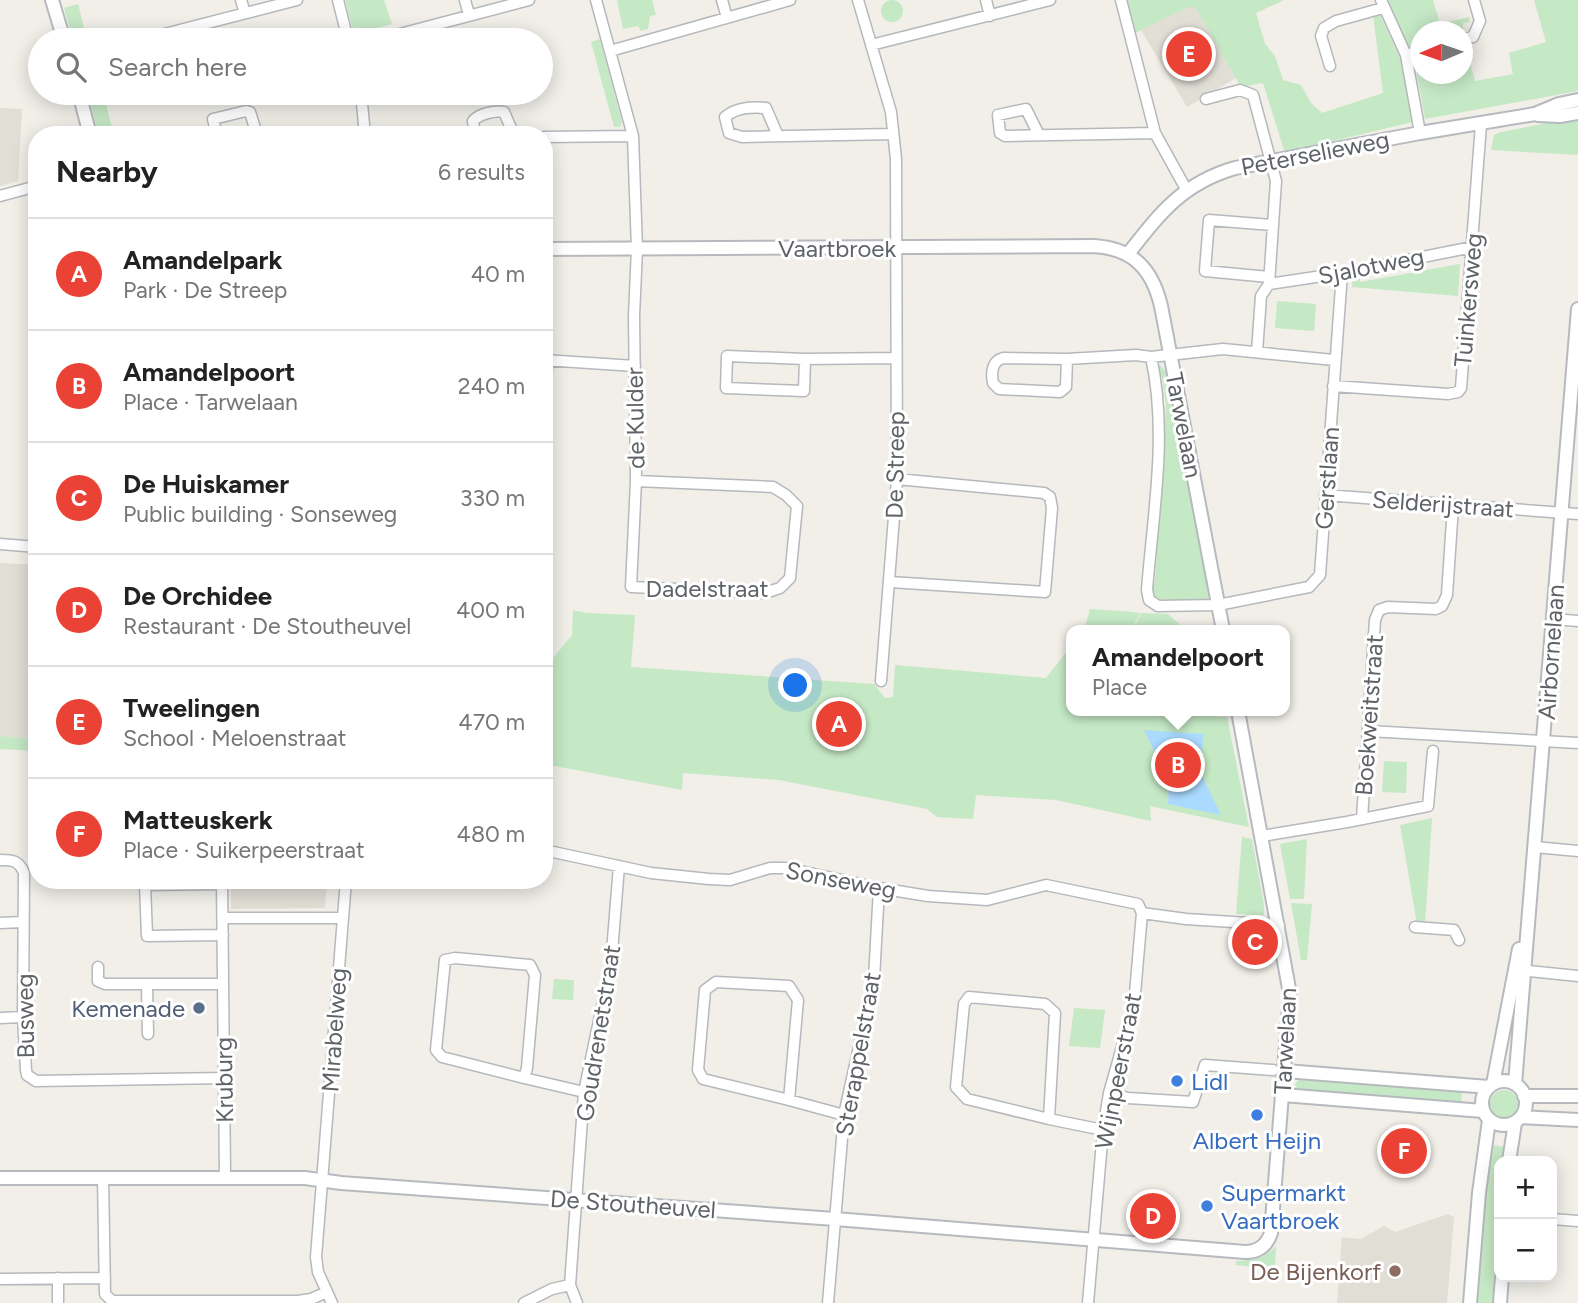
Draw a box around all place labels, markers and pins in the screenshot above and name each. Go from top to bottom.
pin: E [1166,28,1212,80]
pin: A [816,698,862,750]
pin: B [1155,739,1201,791]
pin: C [1232,916,1278,968]
place label: Kemenade [71,994,185,1023]
marker: Kemenade [191,1000,207,1016]
place label: Lidl [1191,1067,1228,1096]
marker: Lidl [1169,1073,1185,1089]
marker: Albert Heijn [1249,1107,1265,1123]
pin: F [1381,1125,1427,1177]
place label: Albert Heijn [1193,1126,1321,1155]
place label: Supermarkt Vaartbroek [1221,1178,1346,1235]
pin: D [1130,1190,1176,1242]
marker: Supermarkt Vaartbroek [1199,1198,1215,1214]
place label: De Bijenkorf [1250,1257,1381,1286]
marker: De Bijenkorf [1387,1263,1403,1279]

